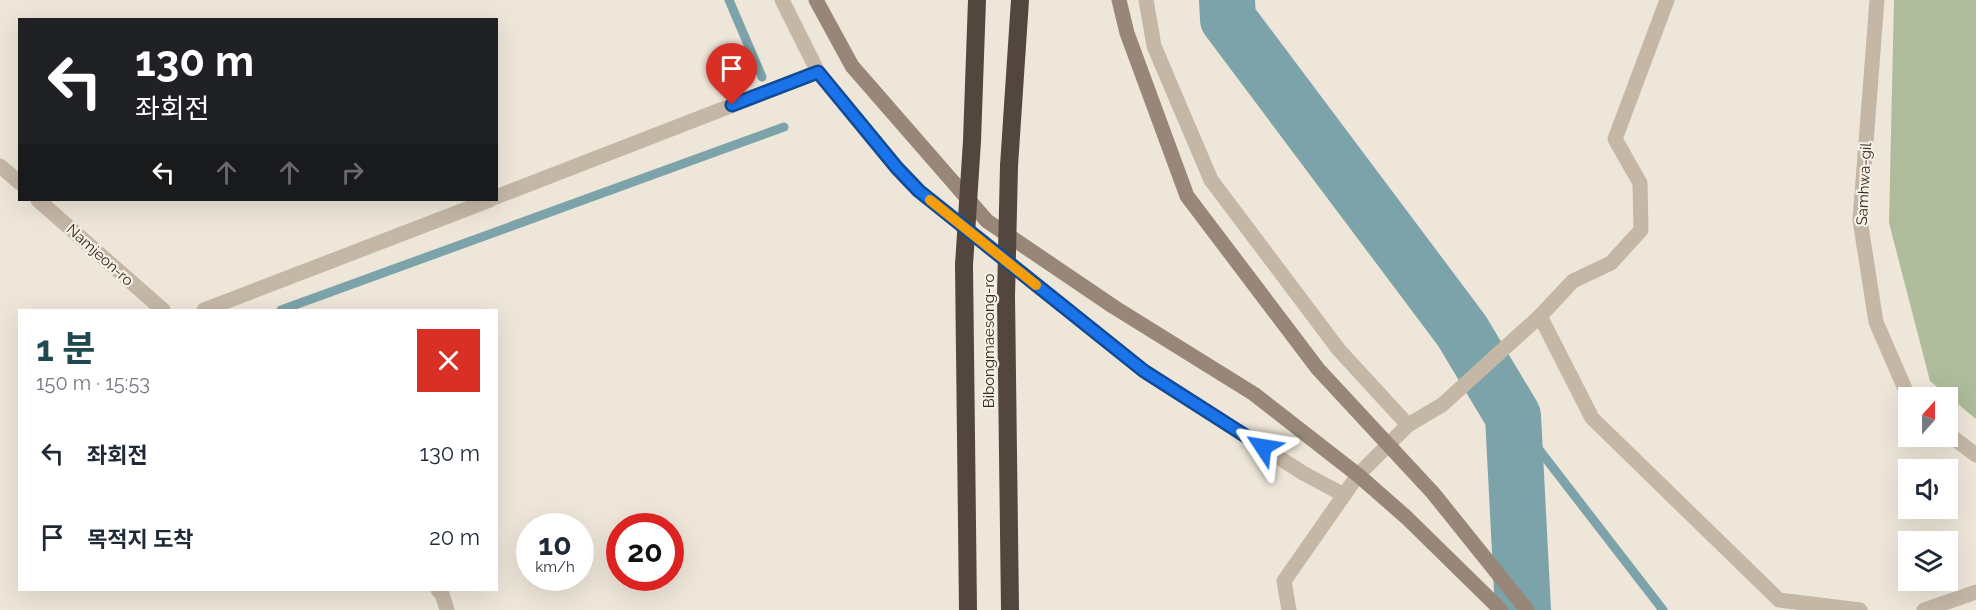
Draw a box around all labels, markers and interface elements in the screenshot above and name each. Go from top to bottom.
text: 130 m [135,37,254,86]
icon: left [36,42,114,120]
pin [706,43,757,105]
icon: arrive [715,52,748,85]
text: 좌회전 [135,93,210,124]
street label: Samhwa-gil [1853,141,1875,226]
icon: left [147,156,180,189]
icon: ahead [210,156,243,189]
icon: ahead [273,156,306,189]
icon: right [336,156,369,189]
street label: Namjeon-ro [63,220,137,290]
street label: Bibongmaesong-ro [980,274,998,408]
text: 1 분 [36,327,96,369]
button: close [417,329,480,392]
text: 150 m · 15:53 [36,371,150,395]
north arrow [1898,387,1958,447]
map controls [1898,387,1958,591]
position arrow [1231,415,1295,479]
icon: left [36,437,69,470]
text: 130 m [420,440,480,466]
text: 좌회전 [87,442,148,468]
button: sound [1898,459,1958,519]
speed limit sign: 20 [606,513,684,591]
icon: arrive [36,521,69,554]
text: 20 m [429,524,480,550]
text: 목적지 도착 [87,526,193,552]
text: 10 [538,527,572,562]
button: layers [1898,531,1958,591]
text: km/h [535,558,575,576]

